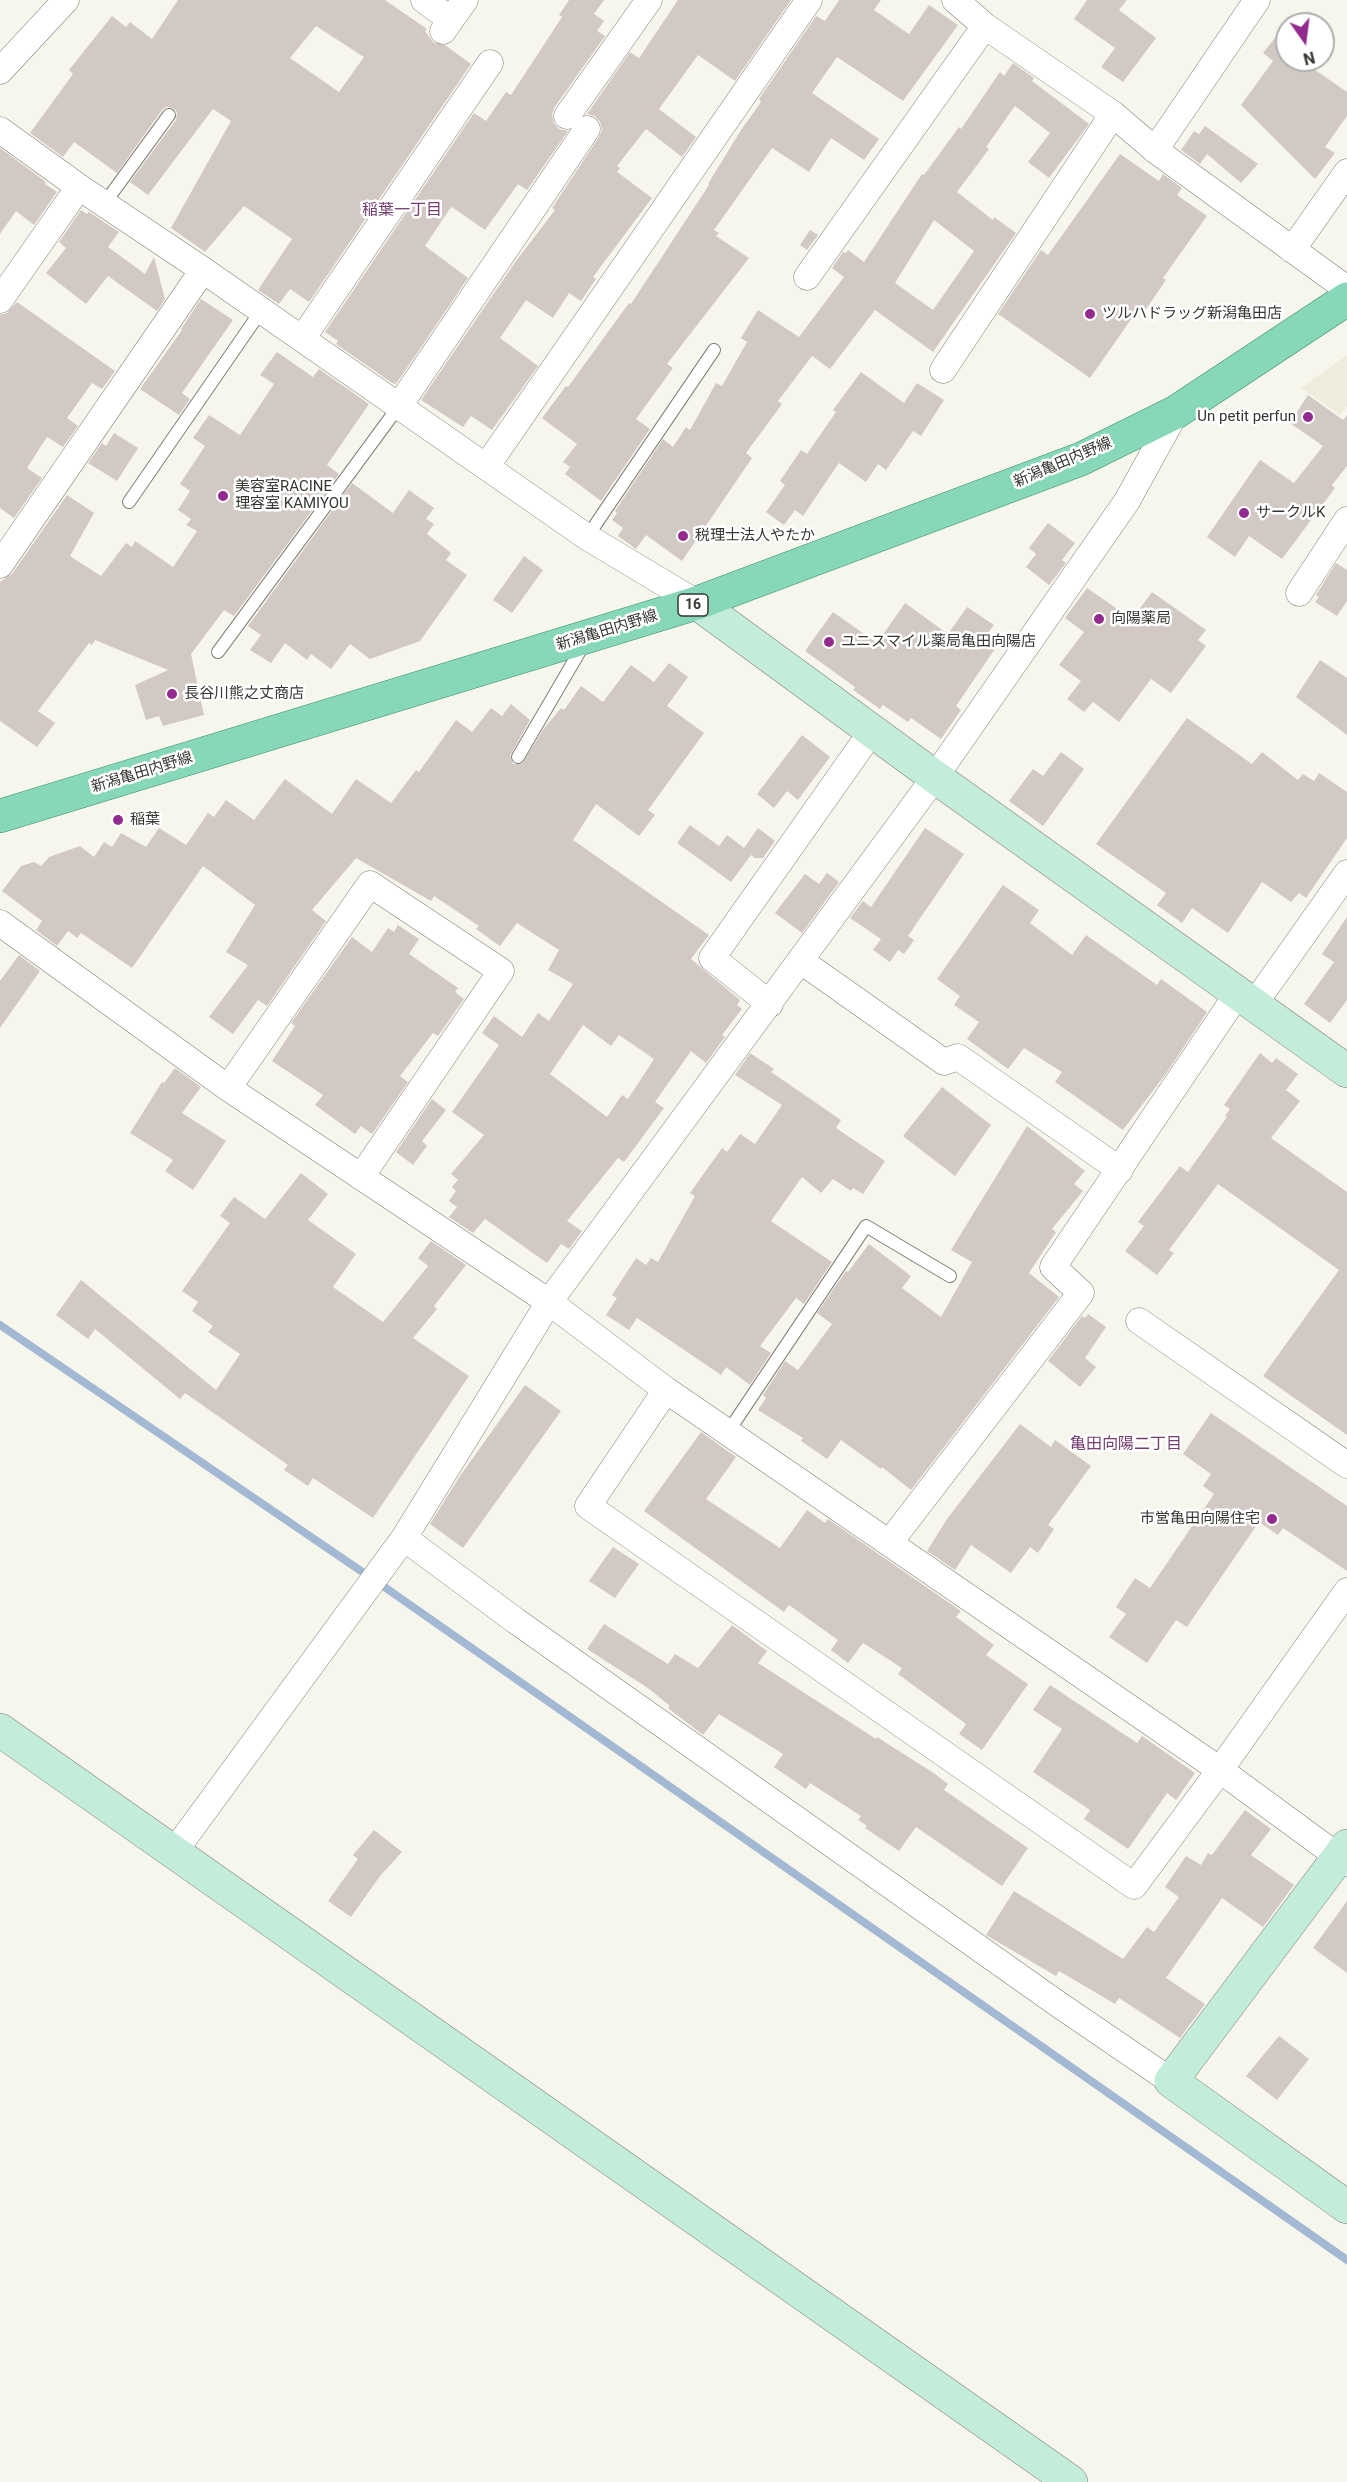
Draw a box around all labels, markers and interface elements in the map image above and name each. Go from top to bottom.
north arrow [1275,12,1335,72]
text: N [1301,47,1317,69]
district label: 稲葉一丁目 [362,201,442,221]
place label: ツルハドラッグ新潟亀田店 [1102,305,1282,323]
marker: ツルハドラッグ新潟亀田店 [1083,307,1097,321]
place label: Un petit perfun [1197,408,1296,426]
marker: Un petit perfun [1301,410,1315,424]
street label: 新潟亀田内野線 [1011,434,1115,492]
place label: 美容室RACINE 理容室 KAMIYOU [235,478,349,513]
marker: 美容室RACINE 理容室 KAMIYOU [216,489,230,503]
place label: サークルK [1256,504,1325,522]
marker: サークルK [1237,506,1251,520]
place label: 税理士法人やたか [695,527,815,545]
marker: 税理士法人やたか [676,529,690,543]
road number: 16 [678,594,708,616]
street label: 新潟亀田内野線 [554,607,660,655]
place label: 向陽薬局 [1111,610,1171,628]
marker: 向陽薬局 [1092,612,1106,626]
place label: ユニスマイル薬局亀田向陽店 [841,633,1036,651]
marker: ユニスマイル薬局亀田向陽店 [822,635,836,649]
place label: 長谷川熊之丈商店 [184,685,304,703]
marker: 長谷川熊之丈商店 [165,687,179,701]
street label: 新潟亀田内野線 [89,749,195,797]
place label: 稲葉 [130,811,160,829]
marker: 稲葉 [111,813,125,827]
district label: 亀田向陽二丁目 [1070,1435,1182,1455]
place label: 市営亀田向陽住宅 [1140,1510,1260,1528]
marker: 市営亀田向陽住宅 [1265,1512,1279,1526]

